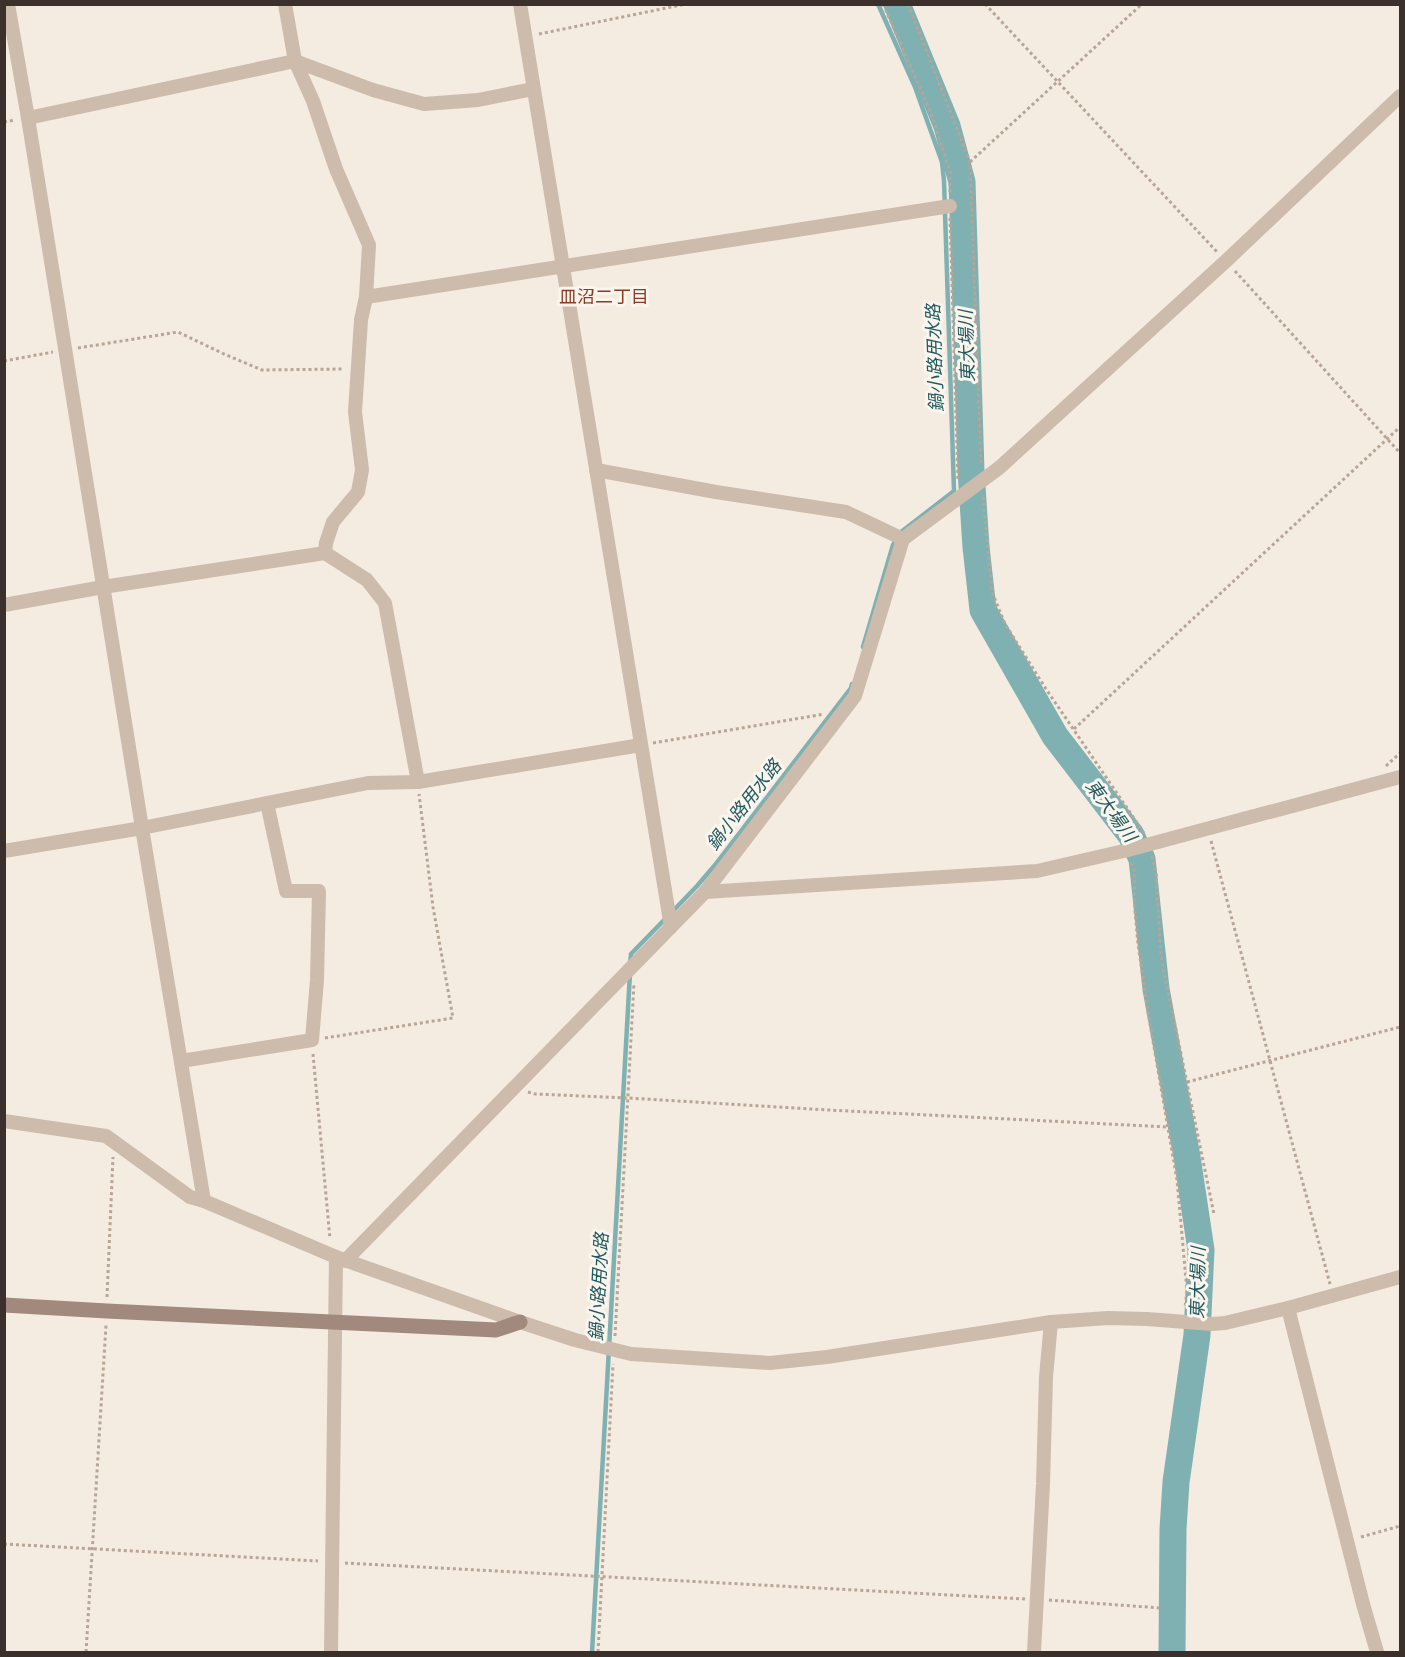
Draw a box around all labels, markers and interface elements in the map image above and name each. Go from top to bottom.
district label: 皿沼二丁目 [559,285,649,307]
water label: 鍋小路用水路 [921,302,947,412]
water label: 東大場川 [954,308,978,382]
water label: 鍋小路用水路 [701,753,786,854]
water label: 東大場川 [1082,775,1143,848]
water label: 鍋小路用水路 [584,1230,612,1341]
water label: 東大場川 [1185,1245,1209,1319]

